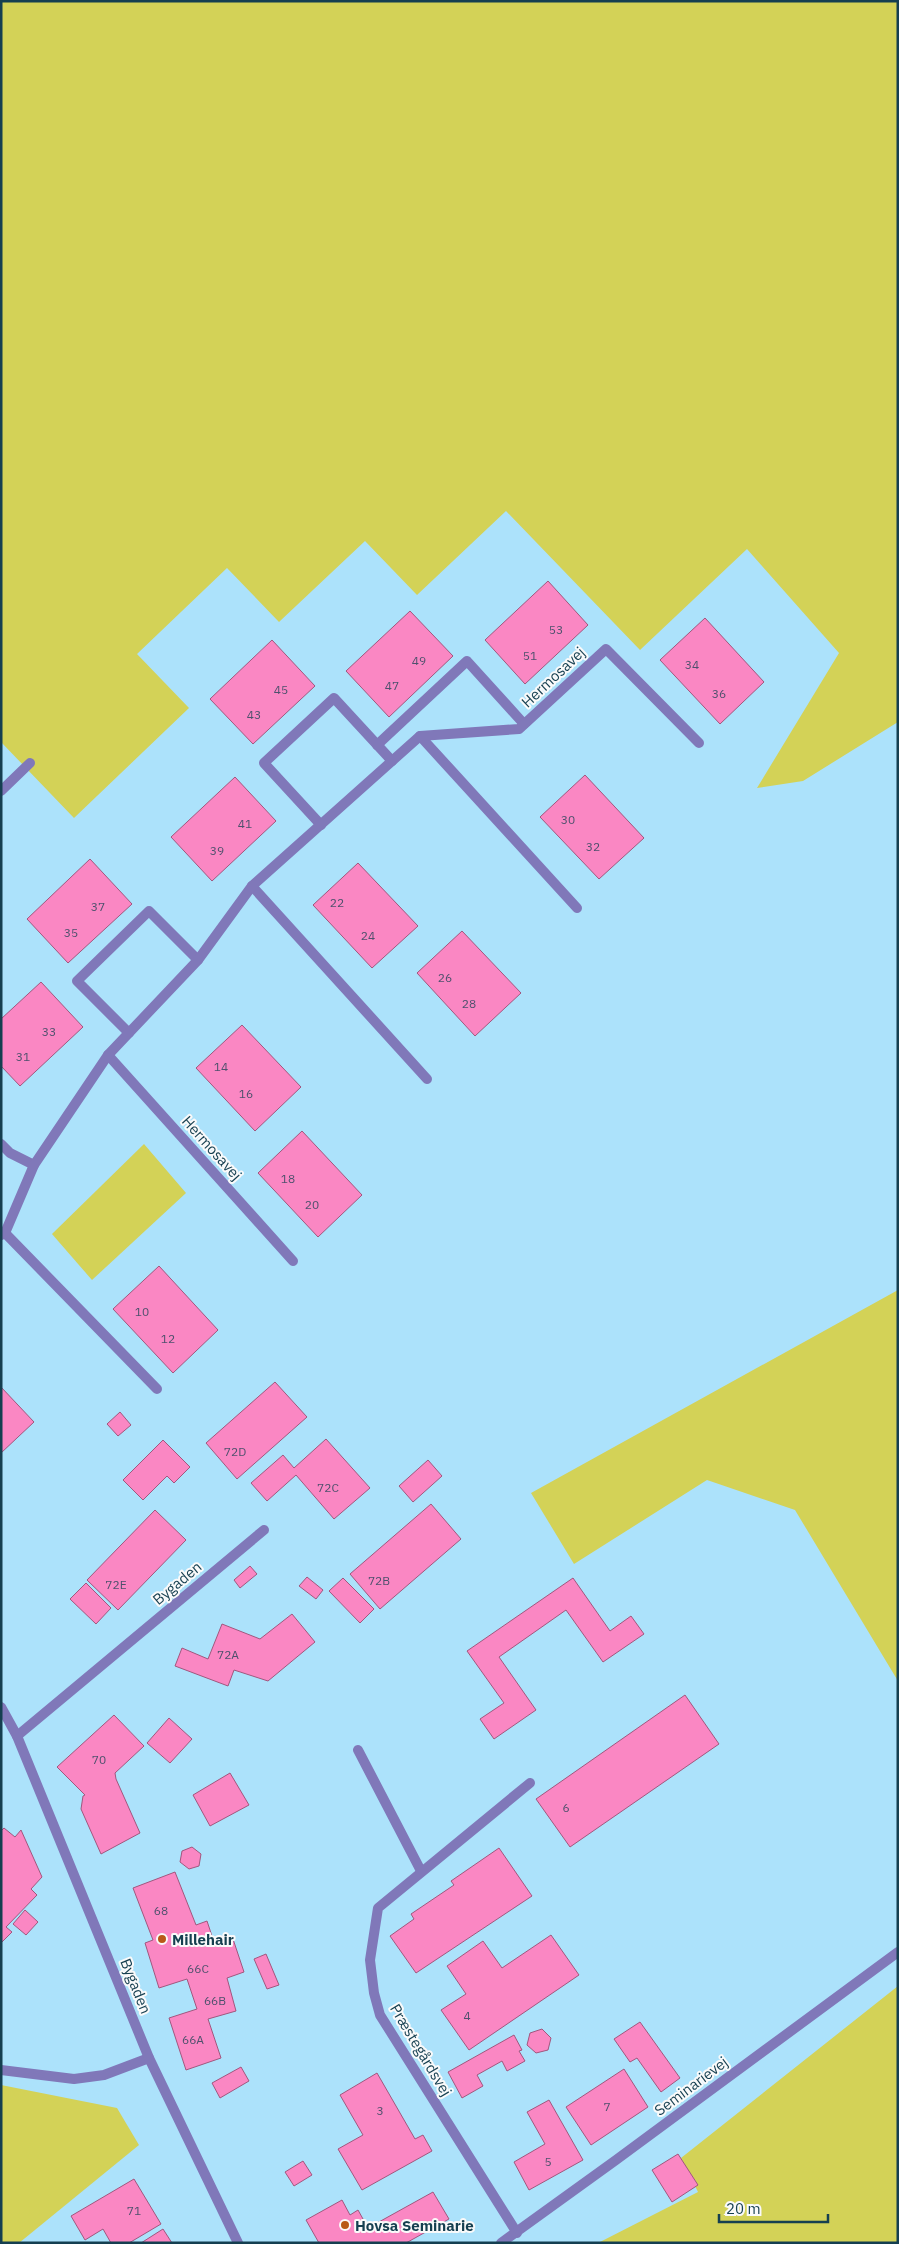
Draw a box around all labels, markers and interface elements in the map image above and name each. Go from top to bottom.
house number: 53 [549,622,563,637]
street label: Hermosavej [517,643,589,711]
house number: 51 [523,648,537,663]
house number: 49 [412,653,426,668]
house number: 34 [685,657,699,672]
house number: 47 [385,678,399,693]
house number: 45 [274,682,288,697]
house number: 36 [712,686,726,701]
house number: 43 [247,707,261,722]
house number: 30 [561,812,575,827]
house number: 41 [238,816,252,831]
house number: 32 [586,839,600,854]
house number: 39 [210,843,224,858]
house number: 22 [330,895,344,910]
house number: 37 [91,899,105,914]
house number: 35 [64,925,78,940]
house number: 24 [361,928,375,943]
house number: 26 [438,970,452,985]
house number: 28 [462,996,476,1011]
house number: 33 [42,1024,56,1039]
house number: 31 [16,1049,30,1064]
house number: 14 [214,1059,228,1074]
house number: 16 [239,1086,253,1101]
street label: Hermosavej [178,1112,246,1184]
house number: 18 [281,1171,295,1186]
house number: 20 [305,1197,319,1212]
house number: 10 [135,1304,149,1319]
house number: 12 [161,1331,175,1346]
house number: 72D [224,1444,246,1459]
house number: 72C [317,1480,339,1495]
street label: Bygaden [149,1557,205,1609]
house number: 72B [368,1573,390,1588]
house number: 72E [105,1577,127,1592]
house number: 72A [217,1647,239,1662]
house number: 70 [92,1752,106,1767]
house number: 6 [562,1800,570,1815]
house number: 68 [154,1903,168,1918]
place label: Millehair [172,1930,234,1949]
marker: Millehair [156,1933,168,1945]
street label: Bygaden [116,1956,156,2016]
house number: 66C [187,1961,209,1976]
house number: 66B [204,1993,226,2008]
street label: Præstegårdsvej [386,2000,456,2100]
house number: 4 [463,2008,471,2023]
house number: 66A [182,2032,204,2047]
street label: Seminarievej [651,2052,731,2120]
house number: 7 [603,2099,611,2114]
house number: 3 [376,2103,384,2118]
house number: 5 [544,2154,552,2169]
scale bar [719,2192,828,2224]
text: 20 m [726,2199,761,2218]
house number: 71 [127,2203,141,2218]
place label: Hovsa Seminarie [355,2216,474,2235]
marker: Hovsa Seminarie [339,2219,351,2231]

